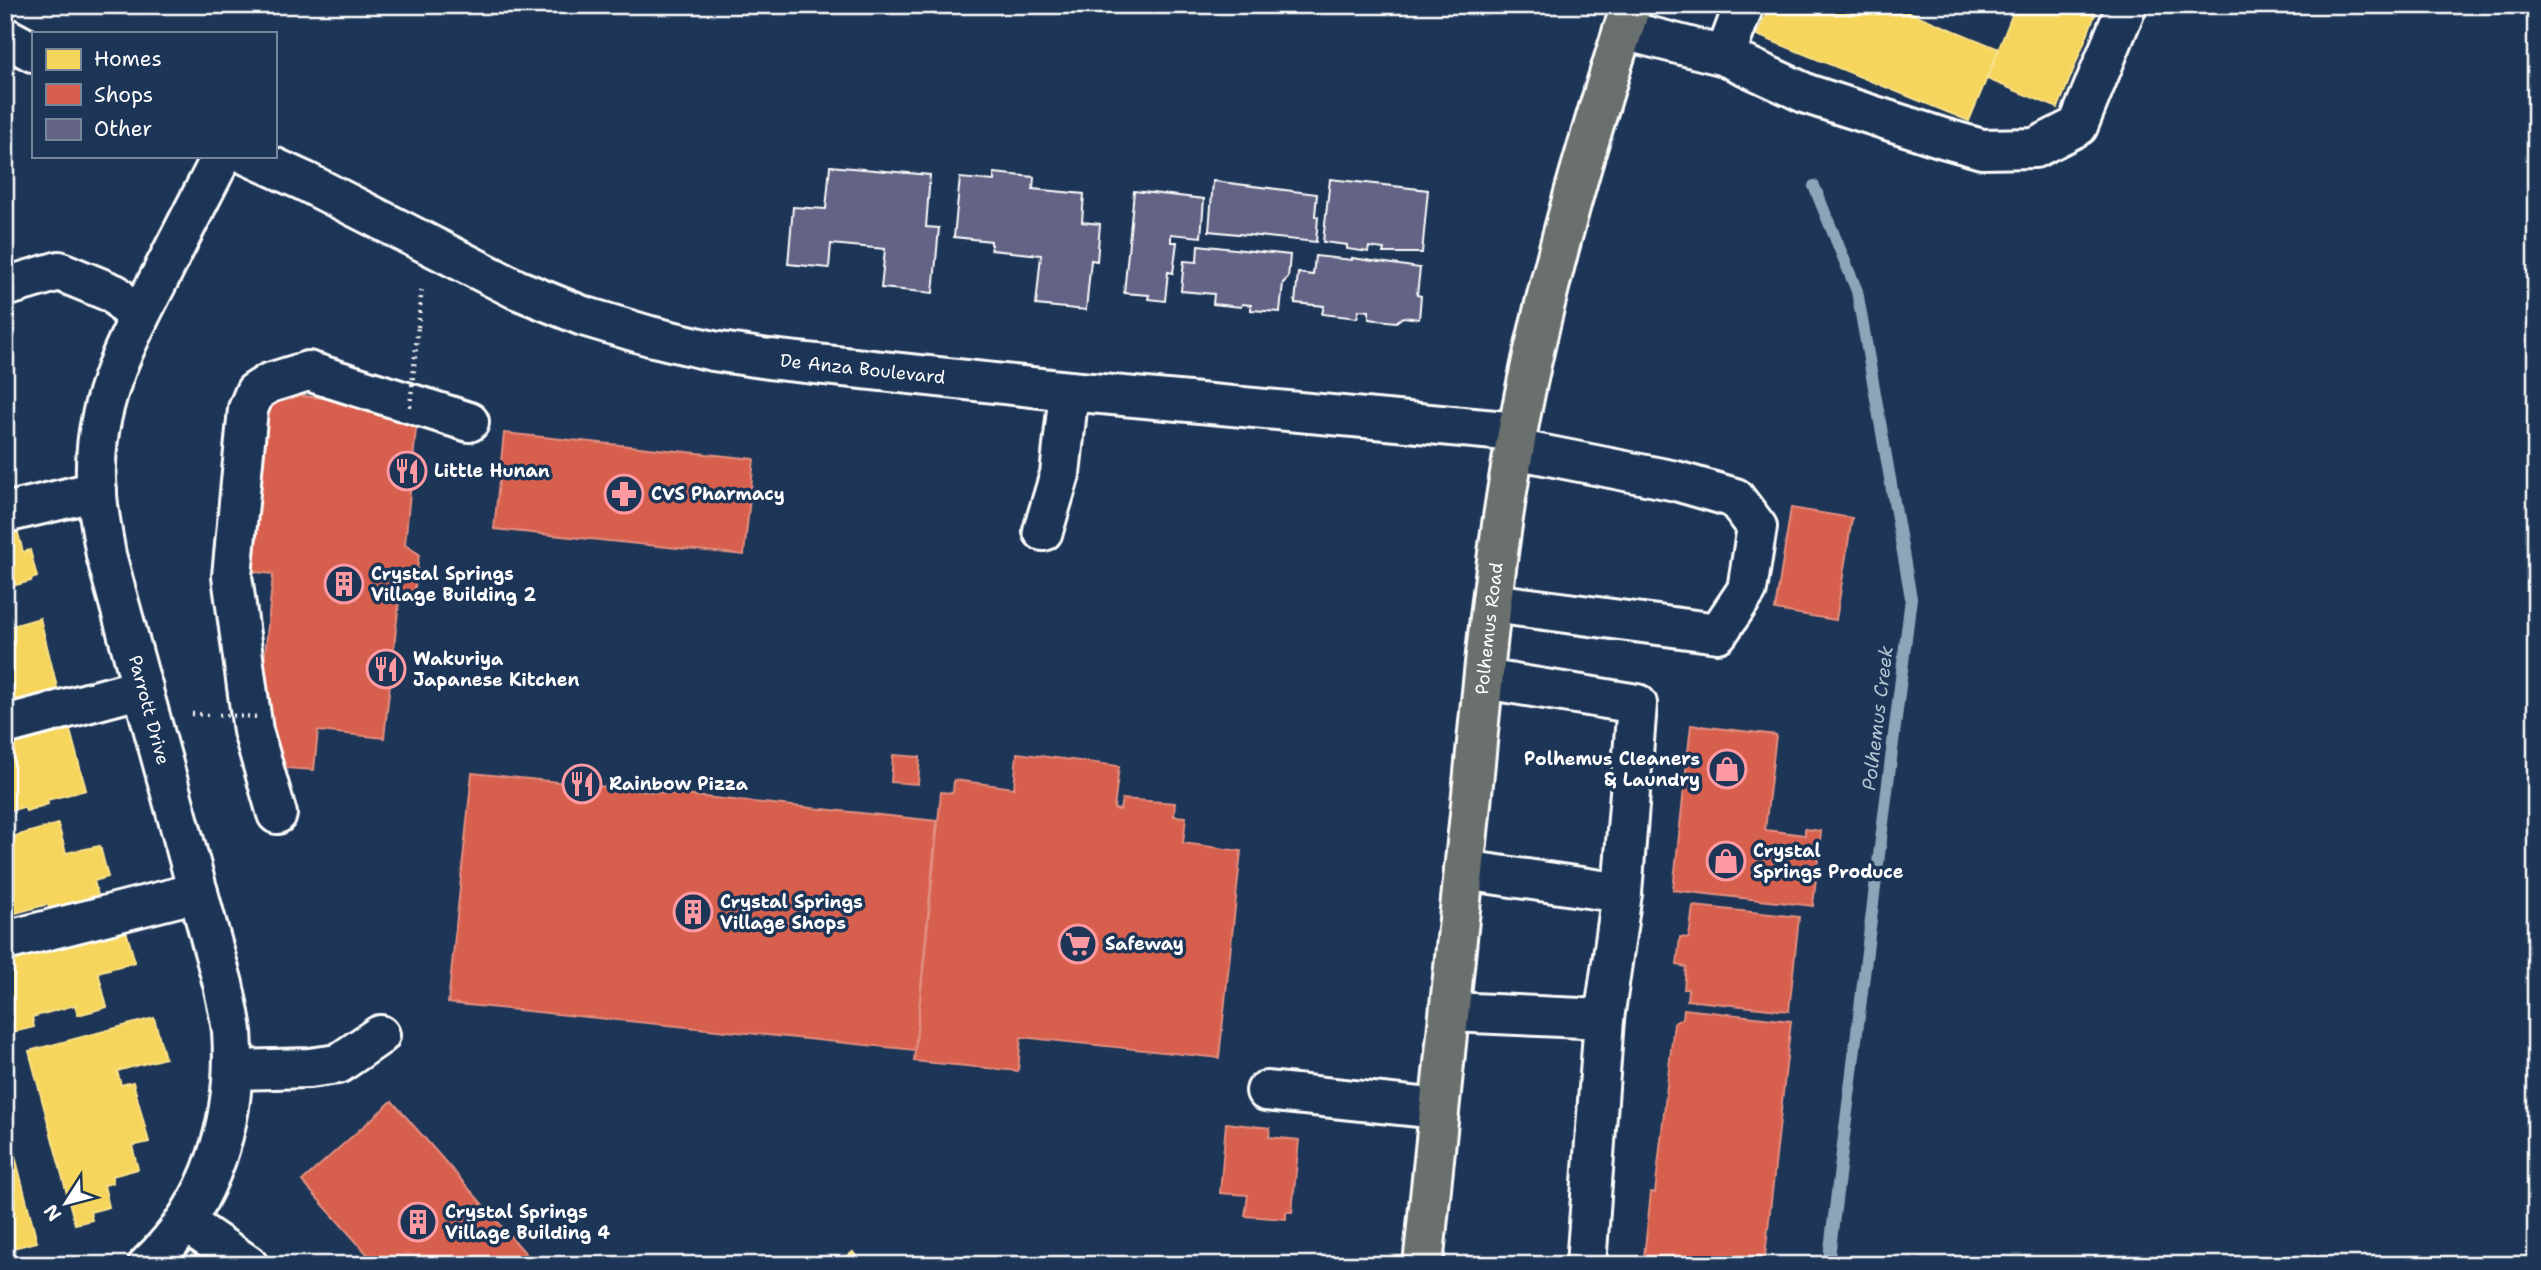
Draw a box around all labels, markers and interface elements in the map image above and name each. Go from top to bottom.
legend [32,32,276,158]
text: Homes [94,45,162,73]
text: Shops [94,81,153,109]
text: Other [94,115,152,143]
street label: De Anza Boulevard [779,348,946,390]
restaurant icon: Little Hunan [386,450,428,492]
place label: Little Hunan [434,459,550,483]
pharmacy icon: CVS Pharmacy [603,473,645,515]
place label: CVS Pharmacy [651,482,785,506]
street label: Polhemus Road [1470,561,1509,696]
place label: Crystal Springs Village Building 2 [371,562,536,607]
building icon: Crystal Springs Village Building 2 [323,563,365,605]
water label: Polhemus Creek [1856,644,1899,792]
place label: Wakuriya Japanese Kitchen [413,647,579,692]
restaurant icon: Wakuriya Japanese Kitchen [365,648,407,690]
street label: Parrott Drive [123,653,175,767]
place label: Polhemus Cleaners & Laundry [1524,747,1700,792]
shop icon: Polhemus Cleaners & Laundry [1706,748,1748,790]
restaurant icon: Rainbow Pizza [561,763,603,805]
place label: Rainbow Pizza [609,772,749,796]
place label: Crystal Springs Produce [1753,839,1904,884]
shop icon: Crystal Springs Produce [1705,840,1747,882]
place label: Crystal Springs Village Shops [720,890,863,935]
building icon: Crystal Springs Village Shops [672,891,714,933]
supermarket icon: Safeway [1057,923,1099,965]
place label: Safeway [1105,932,1184,956]
north arrow [32,1168,102,1238]
text: N [38,1199,67,1226]
place label: Crystal Springs Village Building 4 [445,1200,610,1245]
building icon: Crystal Springs Village Building 4 [397,1201,439,1243]

